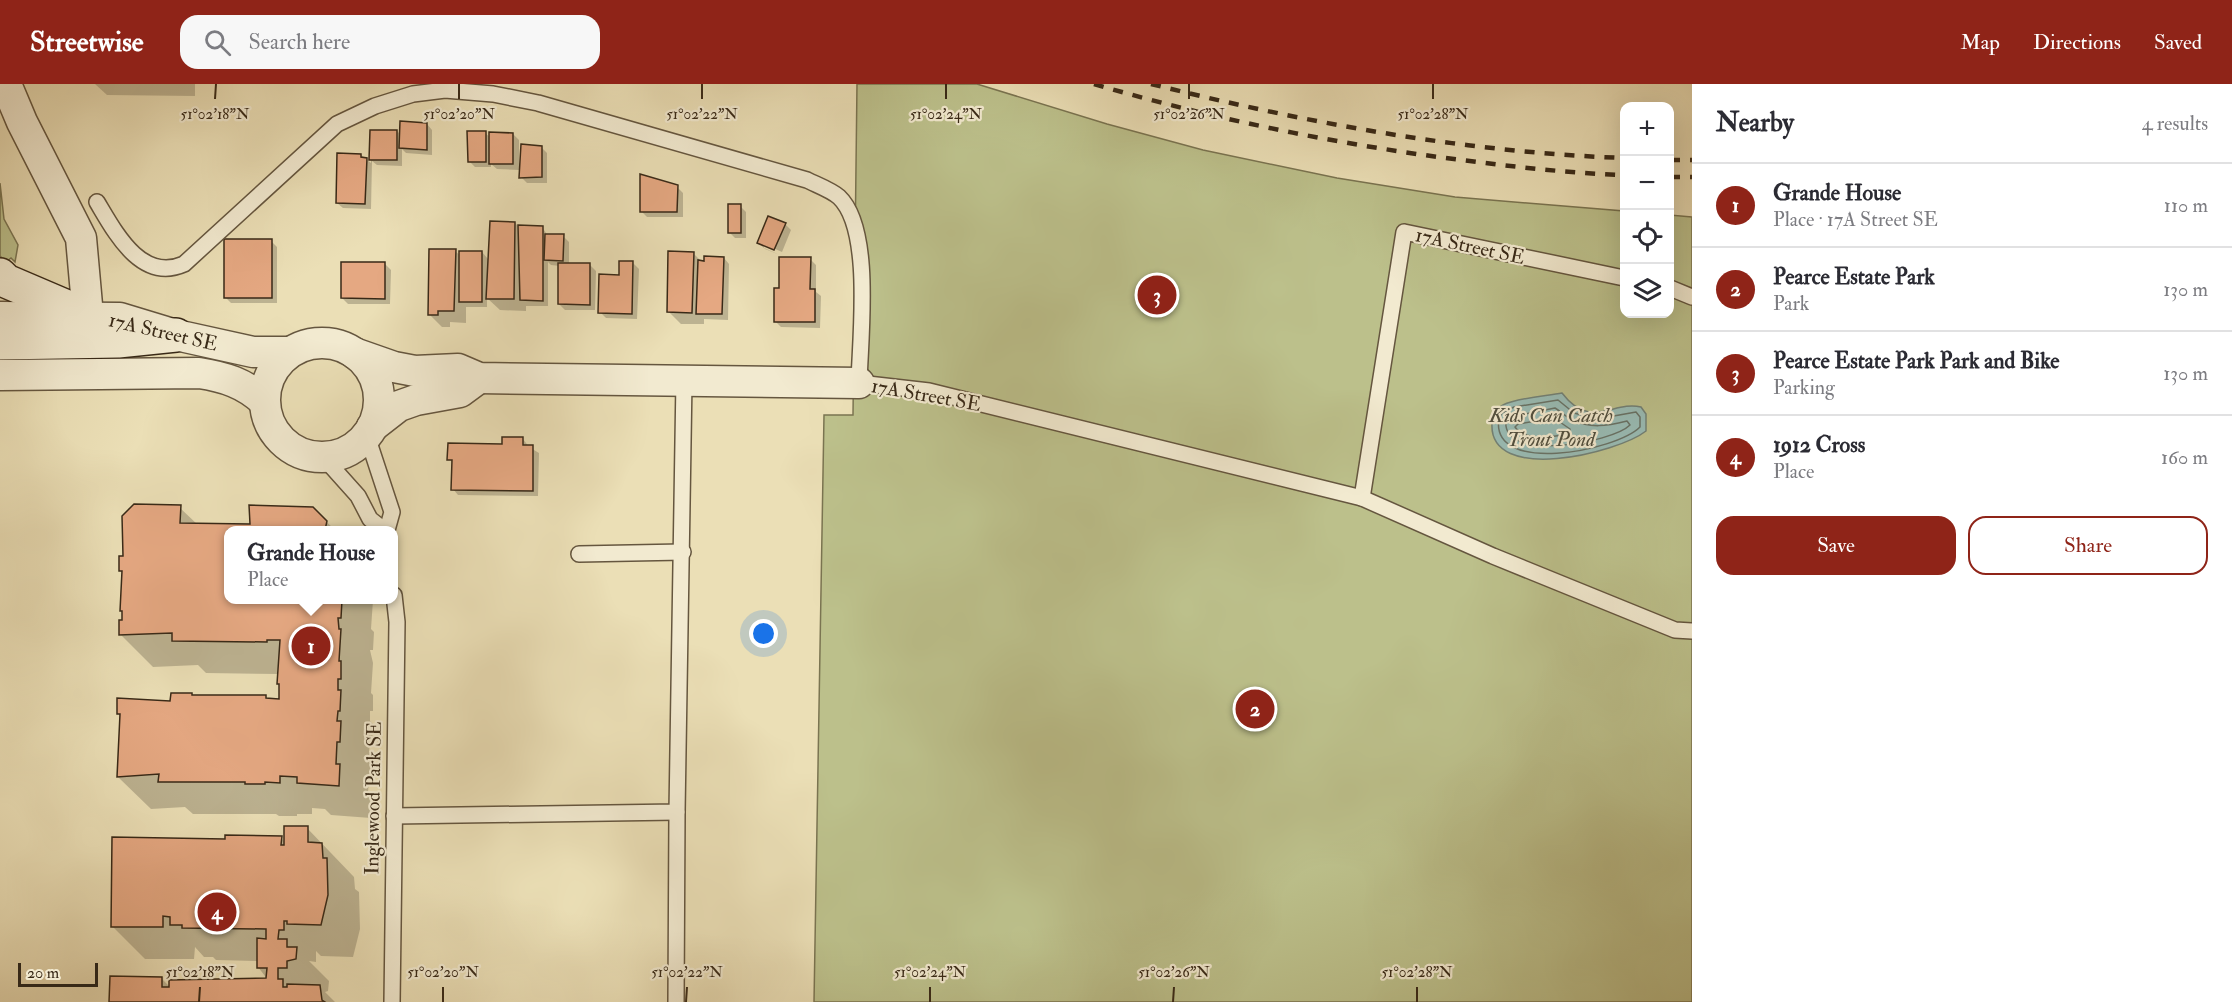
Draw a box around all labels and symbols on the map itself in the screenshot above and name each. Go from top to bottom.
text: 51°02'18"N [181,105,250,124]
text: 51°02'20"N [423,105,495,124]
text: 51°02'22"N [666,105,738,124]
text: 51°02'24"N [910,105,983,124]
text: 51°02'26"N [1153,105,1225,124]
text: 51°02'28"N [1397,105,1469,124]
street label: 17A Street SE [1413,222,1527,270]
pin: 3 [1138,272,1176,318]
street label: 17A Street SE [106,307,220,357]
street label: 17A Street SE [869,373,983,417]
water label: Kids Can Catch Trout Pond [1488,402,1613,453]
your location [749,619,778,648]
pin: 1 [292,624,330,668]
pin: 2 [1236,686,1274,732]
street label: Inglewood Park SE [359,721,387,875]
pin: 4 [198,890,236,934]
scale bar [18,960,98,988]
text: 51°02'18"N [166,963,235,982]
text: 51°02'20"N [407,963,479,982]
text: 51°02'22"N [651,963,723,982]
text: 51°02'24"N [894,963,967,982]
text: 51°02'26"N [1138,963,1210,982]
text: 51°02'28"N [1381,963,1453,982]

